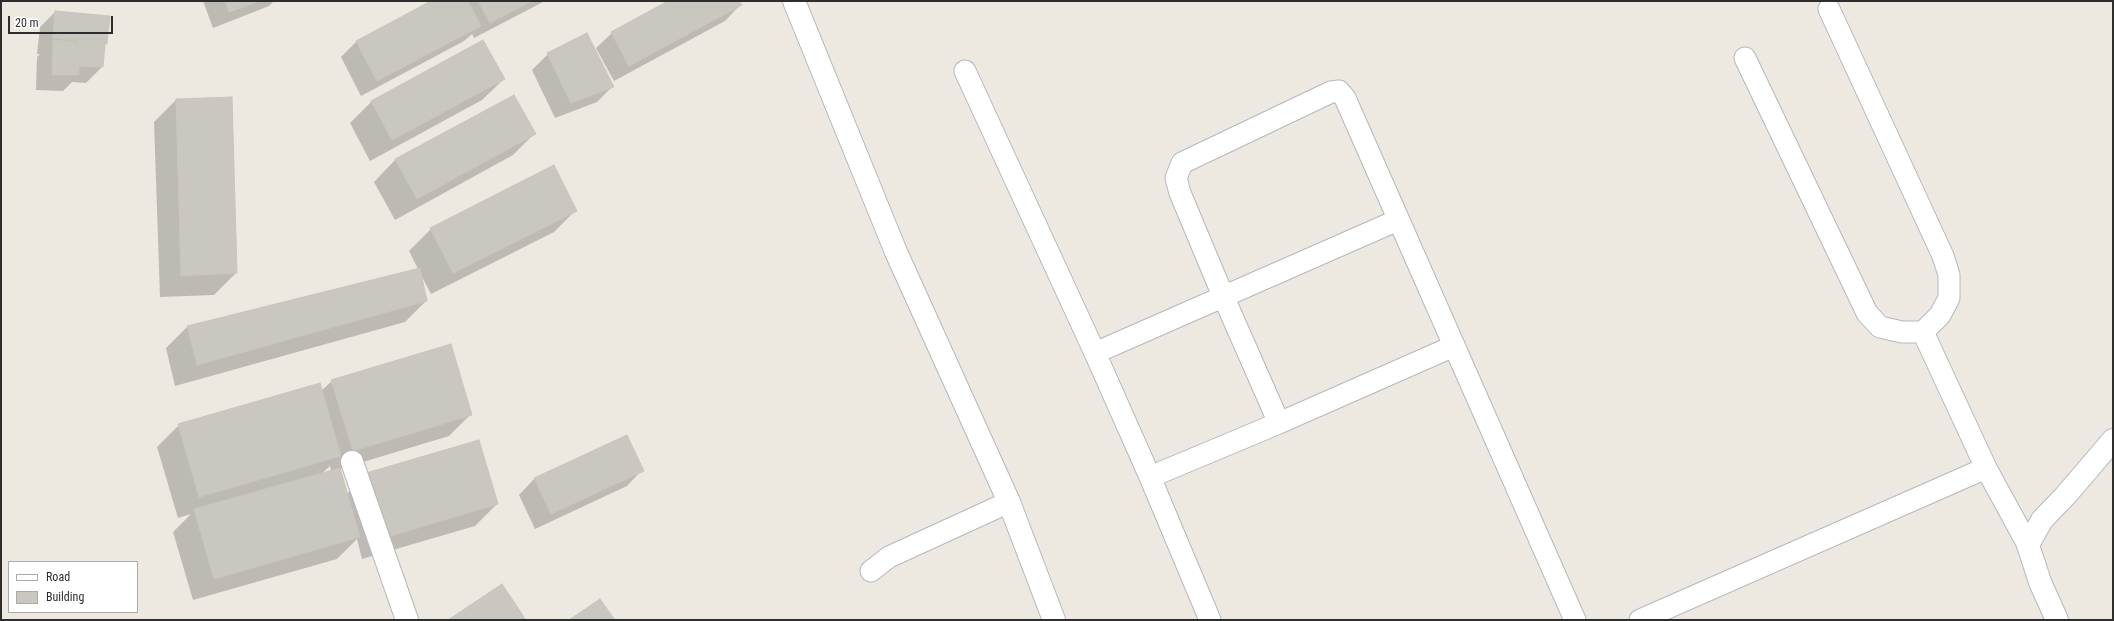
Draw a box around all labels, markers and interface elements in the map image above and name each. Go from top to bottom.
scale bar [10,8,115,34]
text: 20 m [15,16,39,30]
legend [8,561,138,613]
text: Road [46,570,70,584]
text: Building [46,590,84,604]

